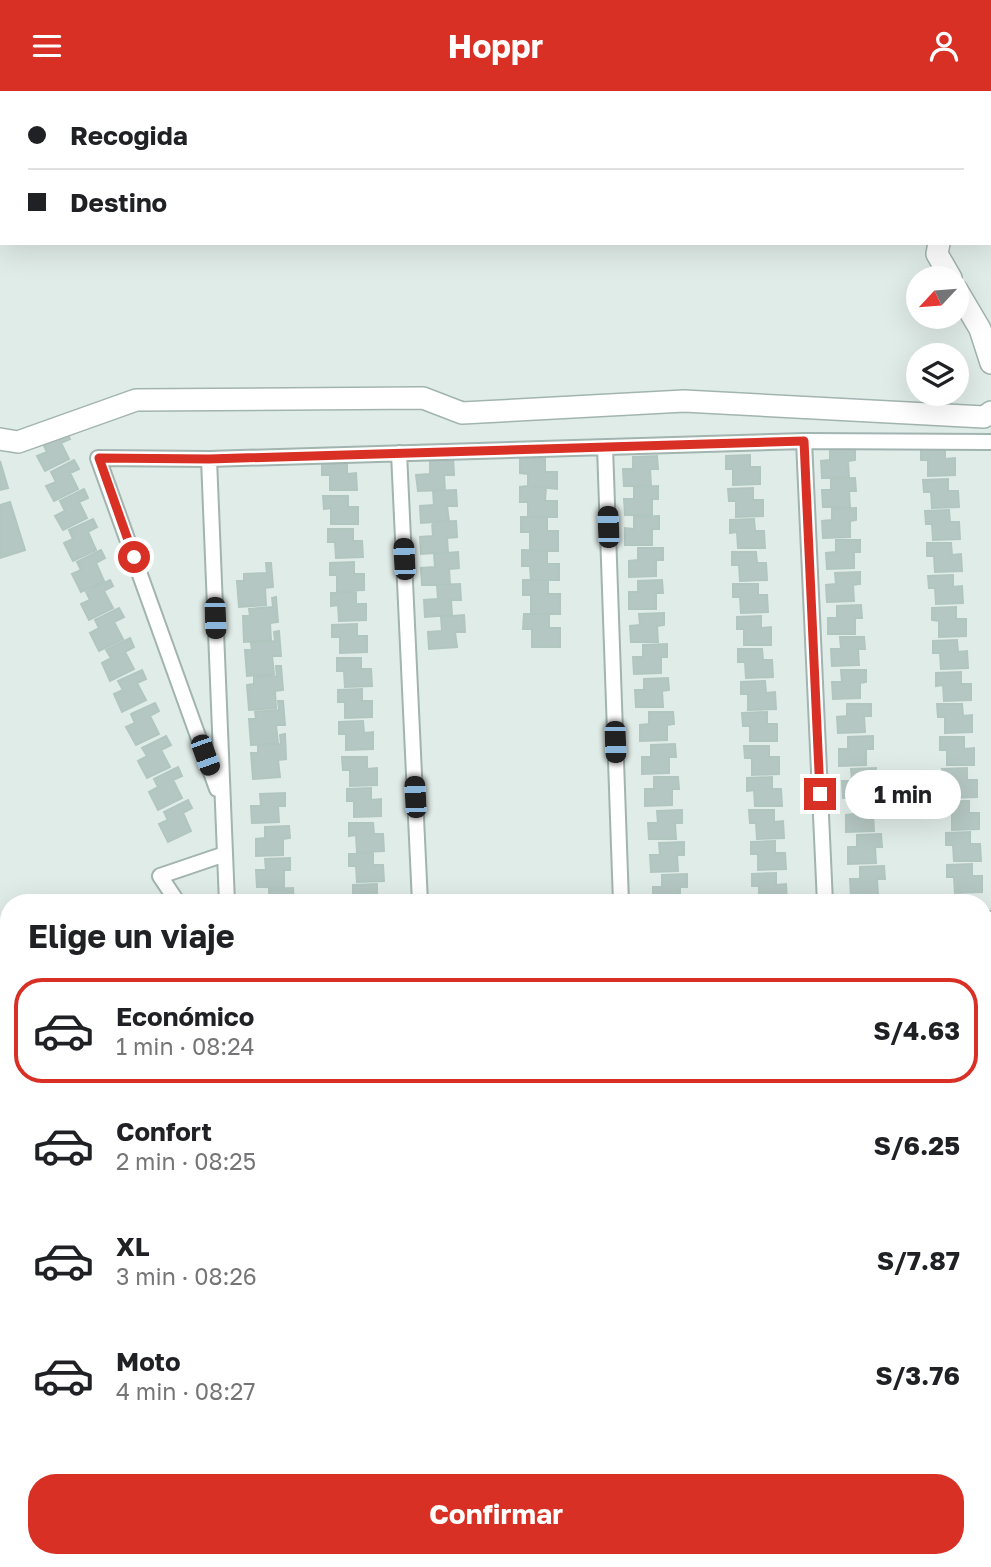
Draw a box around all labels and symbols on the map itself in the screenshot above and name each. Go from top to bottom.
north arrow [906,266,970,329]
car [597,506,620,548]
car [393,537,416,581]
route start [118,541,150,573]
car [204,597,227,639]
car [604,721,627,763]
car [188,732,223,778]
callout: 1 min [844,769,960,819]
car [404,775,427,819]
route end [804,778,836,810]

